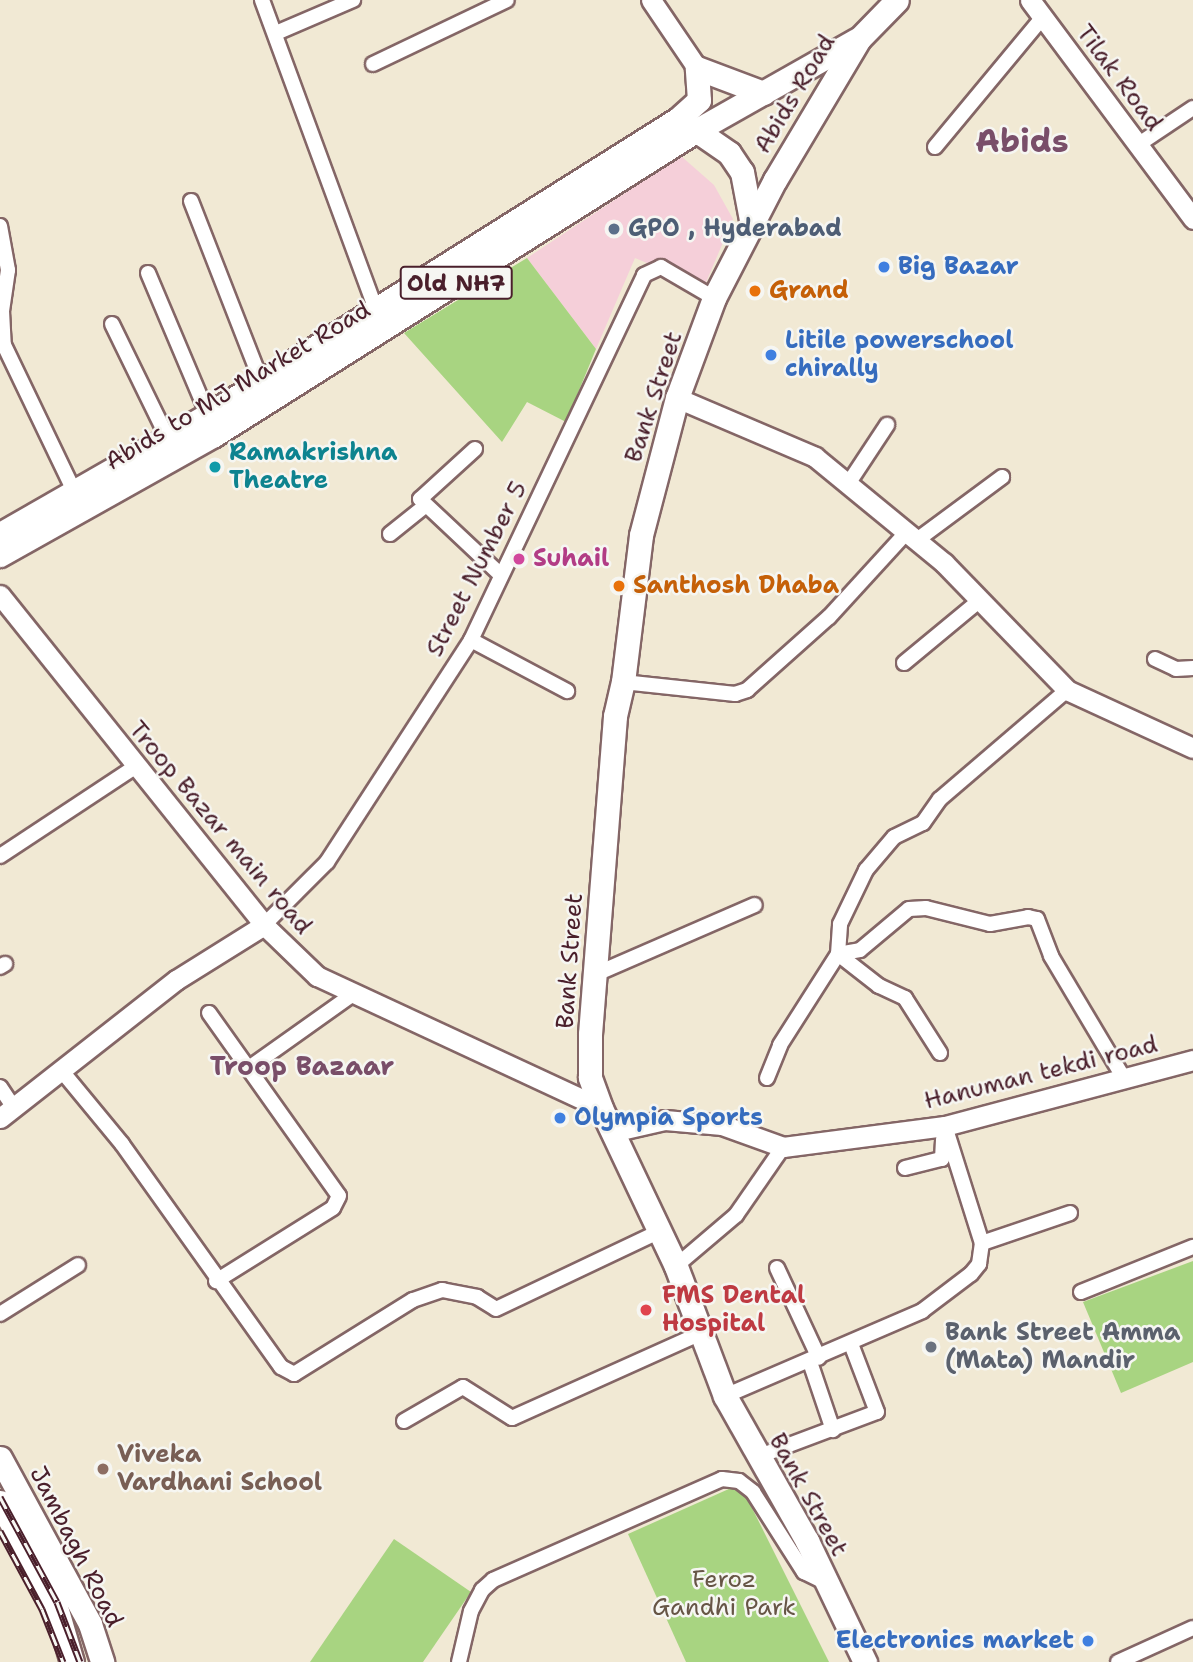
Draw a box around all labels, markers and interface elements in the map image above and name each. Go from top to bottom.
street label: Tilak Road [1070,19,1168,137]
street label: Abids Road [748,29,842,159]
district label: Abids [975,122,1069,160]
place label: GPO , Hyderabad [628,215,842,243]
marker: GPO , Hyderabad [606,221,622,237]
place label: Big Bazar [898,253,1019,281]
marker: Big Bazar [876,259,892,275]
road number: Old NH7 [398,264,514,302]
place label: Grand [769,277,849,305]
marker: Grand [747,283,763,299]
street label: Abids to MJ Market Road [100,295,376,477]
place label: Litile powerschool chirally [785,327,1014,383]
street label: Bank Street [619,328,689,466]
marker: Litile powerschool chirally [763,347,779,363]
place label: Ramakrishna Theatre [229,439,397,495]
marker: Ramakrishna Theatre [207,459,223,475]
street label: Street Number 5 [420,477,534,661]
place label: Suhail [533,545,609,573]
marker: Suhail [511,551,527,567]
place label: Santhosh Dhaba [633,572,839,600]
marker: Santhosh Dhaba [611,578,627,594]
street label: Troop Bazar main road [122,716,318,940]
street label: Bank Street [551,892,589,1030]
street label: Hanuman tekdi road [921,1030,1161,1116]
district label: Troop Bazaar [210,1050,394,1082]
place label: Olympia Sports [574,1104,763,1132]
marker: Olympia Sports [552,1110,568,1126]
place label: FMS Dental Hospital [662,1282,805,1338]
marker: FMS Dental Hospital [636,1300,656,1320]
place label: Bank Street Amma (Mata) Mandir [945,1319,1180,1375]
marker: Bank Street Amma (Mata) Mandir [923,1339,939,1355]
street label: Bank Street [762,1429,854,1561]
place label: Viveka Vardhani School [117,1441,322,1497]
marker: Viveka Vardhani School [95,1461,111,1477]
street label: Jambagh Road [23,1462,129,1632]
park label: Feroz Gandhi Park [652,1566,796,1622]
place label: Electronics market [836,1627,1074,1655]
marker: Electronics market [1080,1633,1096,1649]

